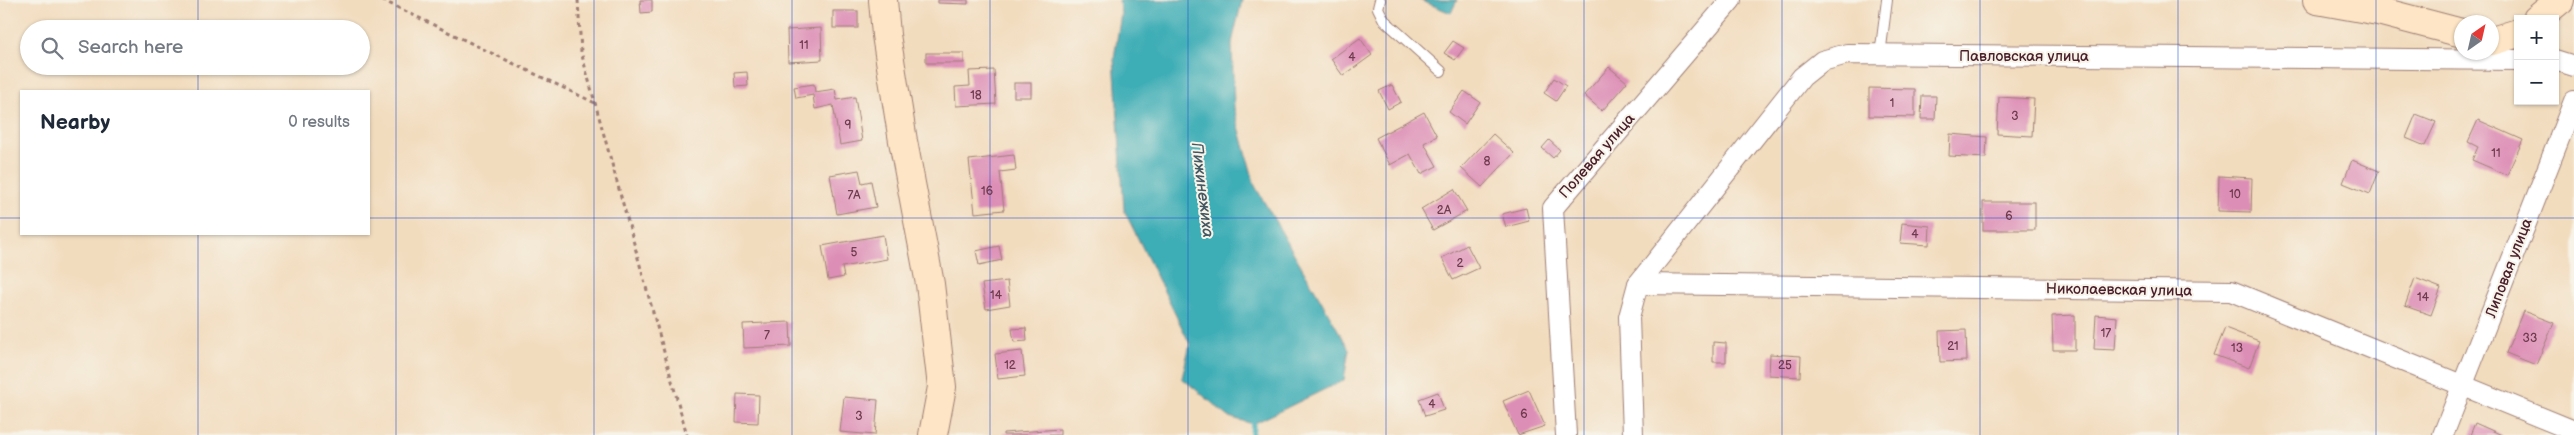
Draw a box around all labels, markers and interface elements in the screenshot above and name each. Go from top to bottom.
north arrow [2454,15,2499,60]
map controls [2514,15,2559,105]
button: + [2514,15,2559,60]
search box [20,20,370,75]
icon: search [38,34,66,62]
text: Search here [78,36,183,59]
house number: 11 [799,38,809,53]
street label: Павловская улица [1959,47,2089,66]
house number: 4 [1348,50,1356,65]
button: − [2514,60,2559,105]
house number: 18 [970,88,982,103]
house number: 1 [1890,96,1894,111]
house number: 3 [2011,109,2019,124]
text: Nearby [40,110,110,135]
street label: Полевая улица [1555,110,1639,202]
text: 0 results [288,113,350,132]
house number: 9 [845,118,852,133]
water label: Пижинежиха [1187,141,1217,239]
house number: 11 [2491,146,2501,161]
house number: 8 [1484,154,1491,169]
house number: 16 [981,184,993,199]
house number: 10 [2229,187,2241,202]
house number: 7А [847,188,861,203]
house number: 2А [1437,203,1452,218]
house number: 6 [2005,209,2013,224]
street label: Липовая улица [2481,215,2537,321]
house number: 4 [1911,227,1919,242]
house number: 5 [851,245,858,260]
house number: 2 [1456,256,1464,271]
street label: Николаевская улица [2046,279,2192,301]
house number: 14 [990,288,1003,303]
house number: 14 [2417,290,2430,305]
house number: 17 [2101,326,2111,341]
house number: 7 [764,328,770,343]
house number: 33 [2523,331,2537,346]
house number: 21 [1947,339,1959,354]
house number: 13 [2231,341,2243,356]
house number: 12 [1004,358,1016,373]
house number: 25 [1778,358,1792,373]
house number: 4 [1428,397,1436,412]
house number: 6 [1520,407,1528,422]
house number: 3 [855,409,863,424]

